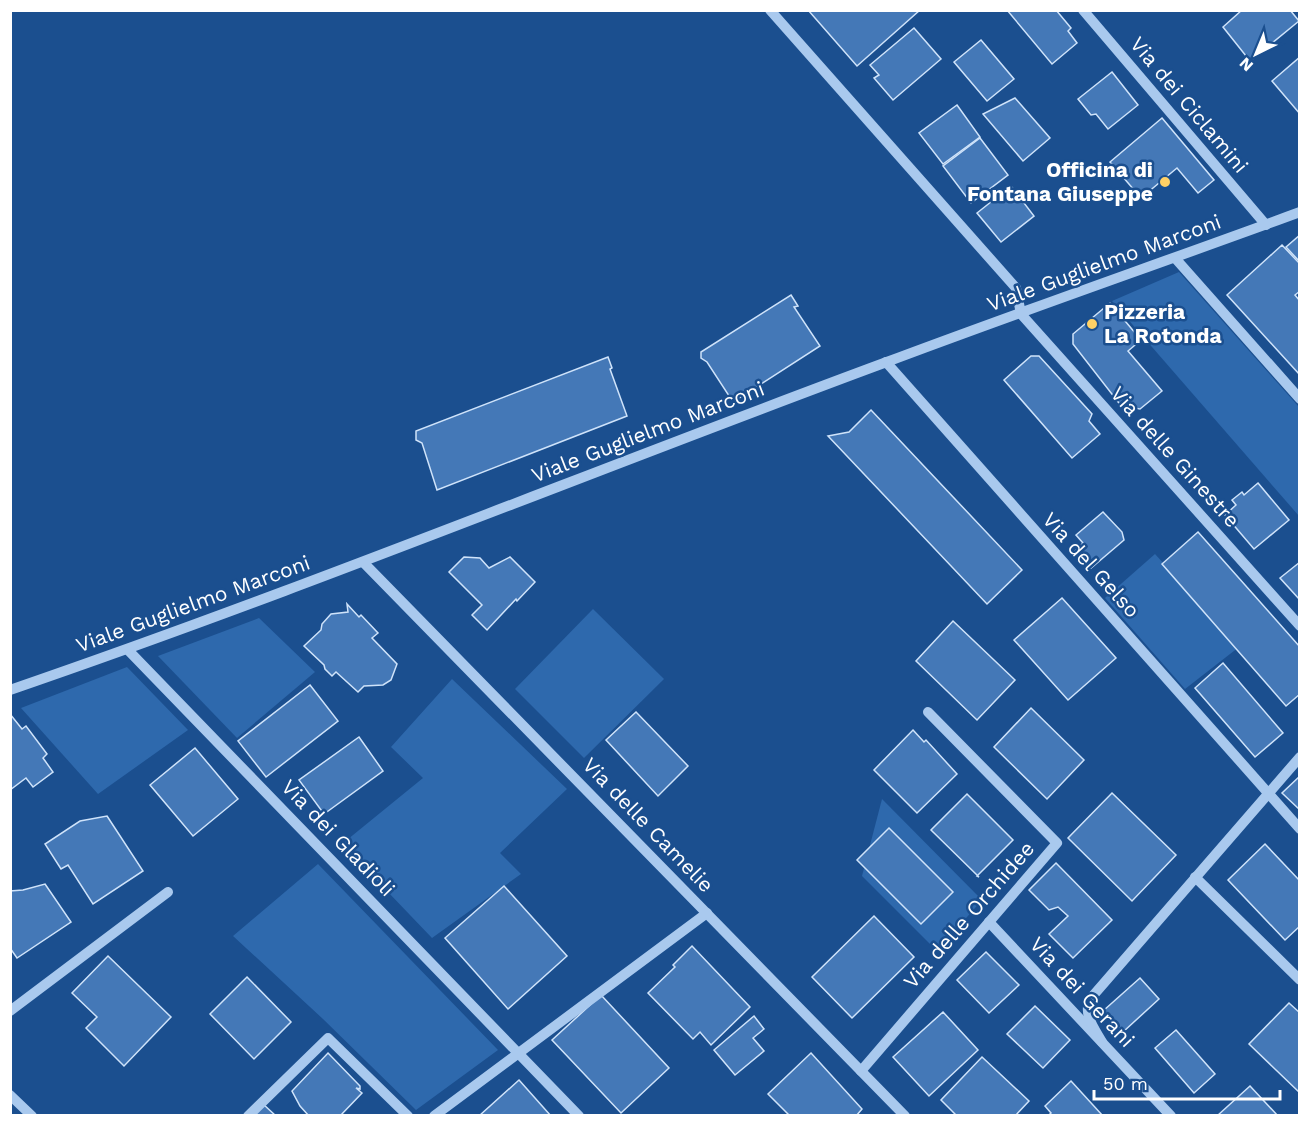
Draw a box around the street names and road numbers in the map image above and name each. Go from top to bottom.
street label: Via dei Ciclamini [1125,32,1254,178]
street label: Viale Guglielmo Marconi [983,208,1224,317]
street label: Viale Guglielmo Marconi [528,376,768,488]
street label: Via delle Ginestre [1105,381,1245,532]
street label: Via del Gelso [1037,507,1145,623]
street label: Viale Guglielmo Marconi [72,549,313,658]
street label: Via delle Camelie [578,752,719,897]
street label: Via dei Gladioli [276,774,400,901]
street label: Via delle Orchidee [898,836,1039,993]
street label: Via dei Gerani [1025,931,1140,1052]

